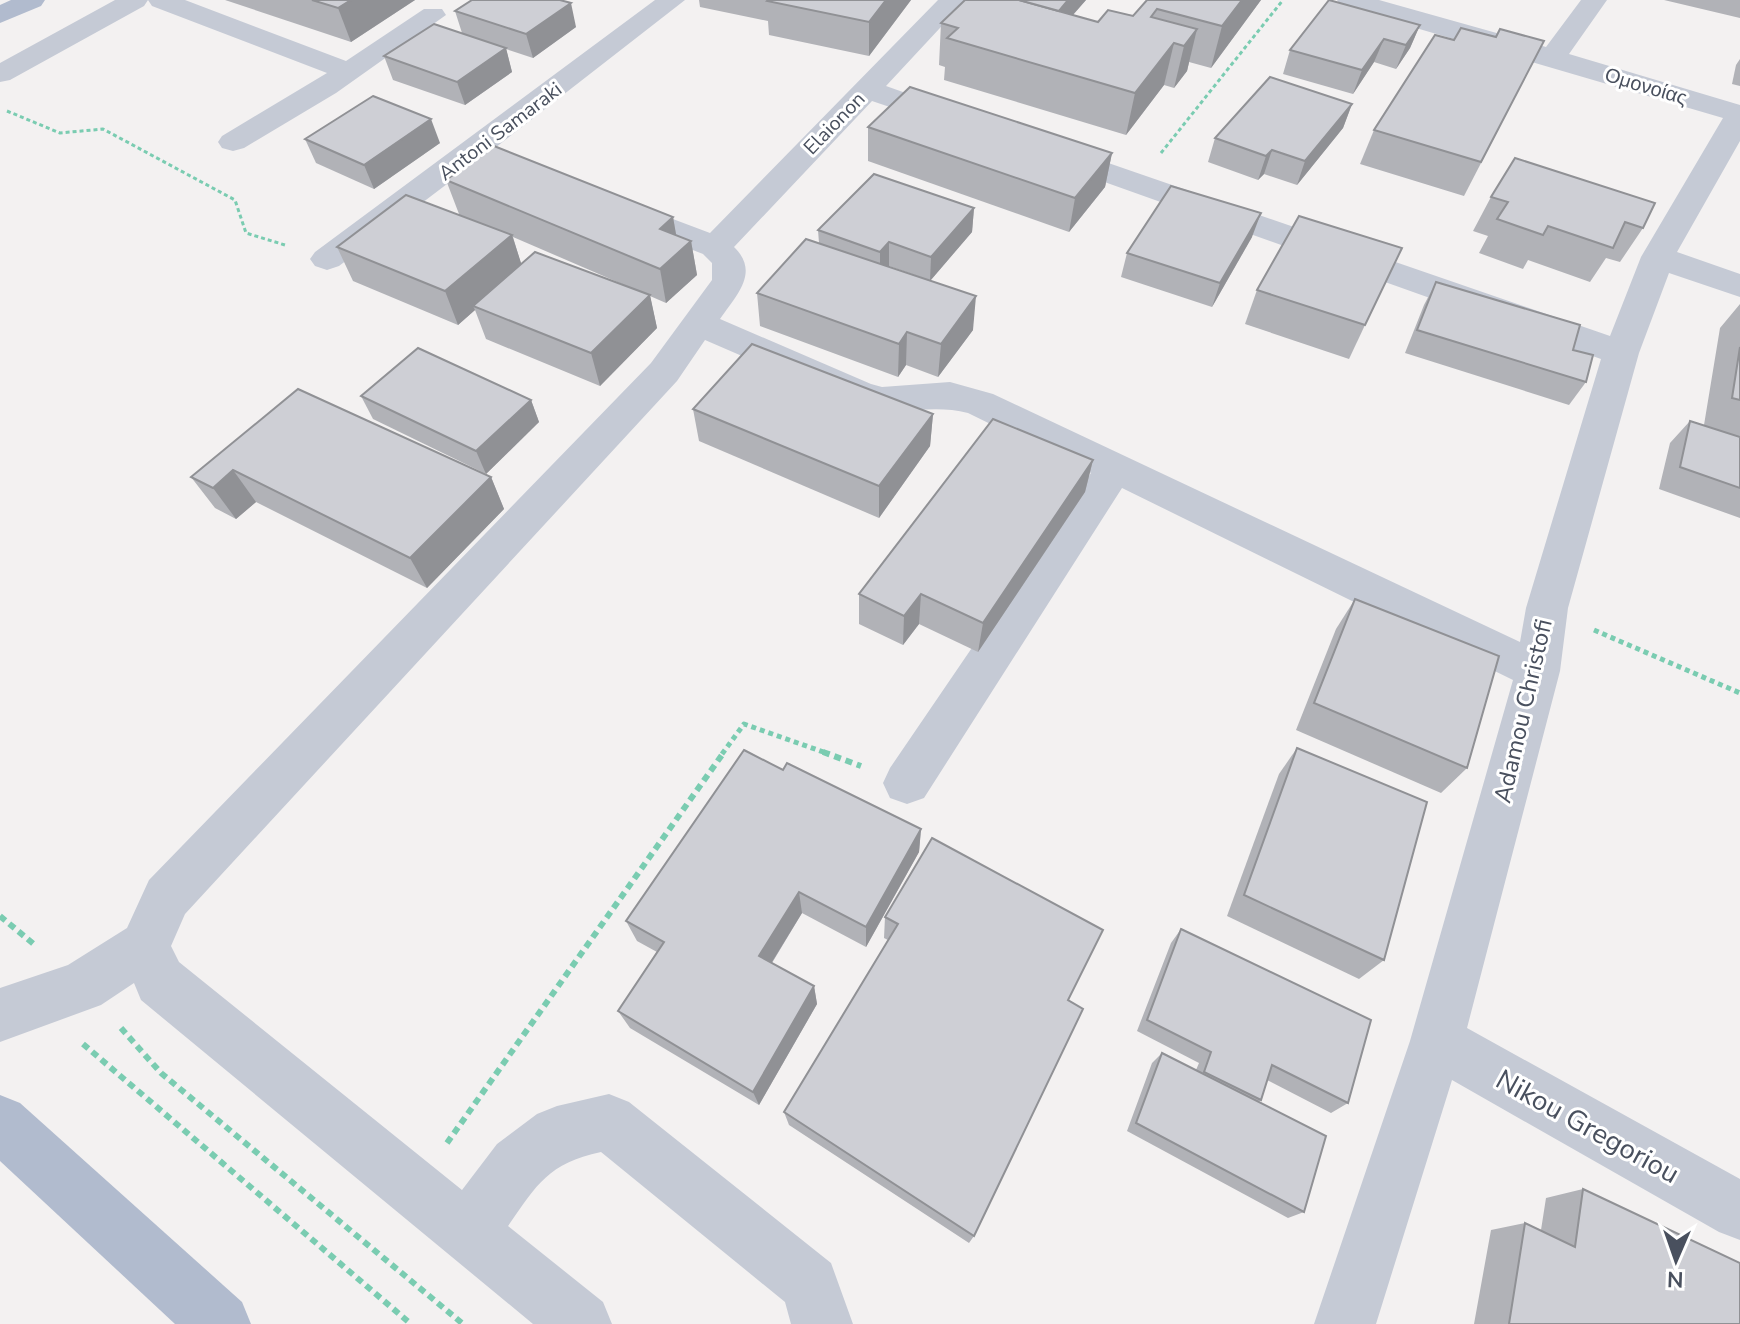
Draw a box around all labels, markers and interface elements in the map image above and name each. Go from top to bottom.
street label: Ομονοίας [1601,61,1691,112]
street label: Antoni Samaraki [433,76,568,187]
street label: Elaionon [798,86,871,161]
street label: Adamou Christofi [1486,616,1560,806]
street label: Nikou Gregoriou [1489,1061,1686,1193]
north arrow [1636,1220,1716,1300]
text: N [1667,1264,1684,1294]

